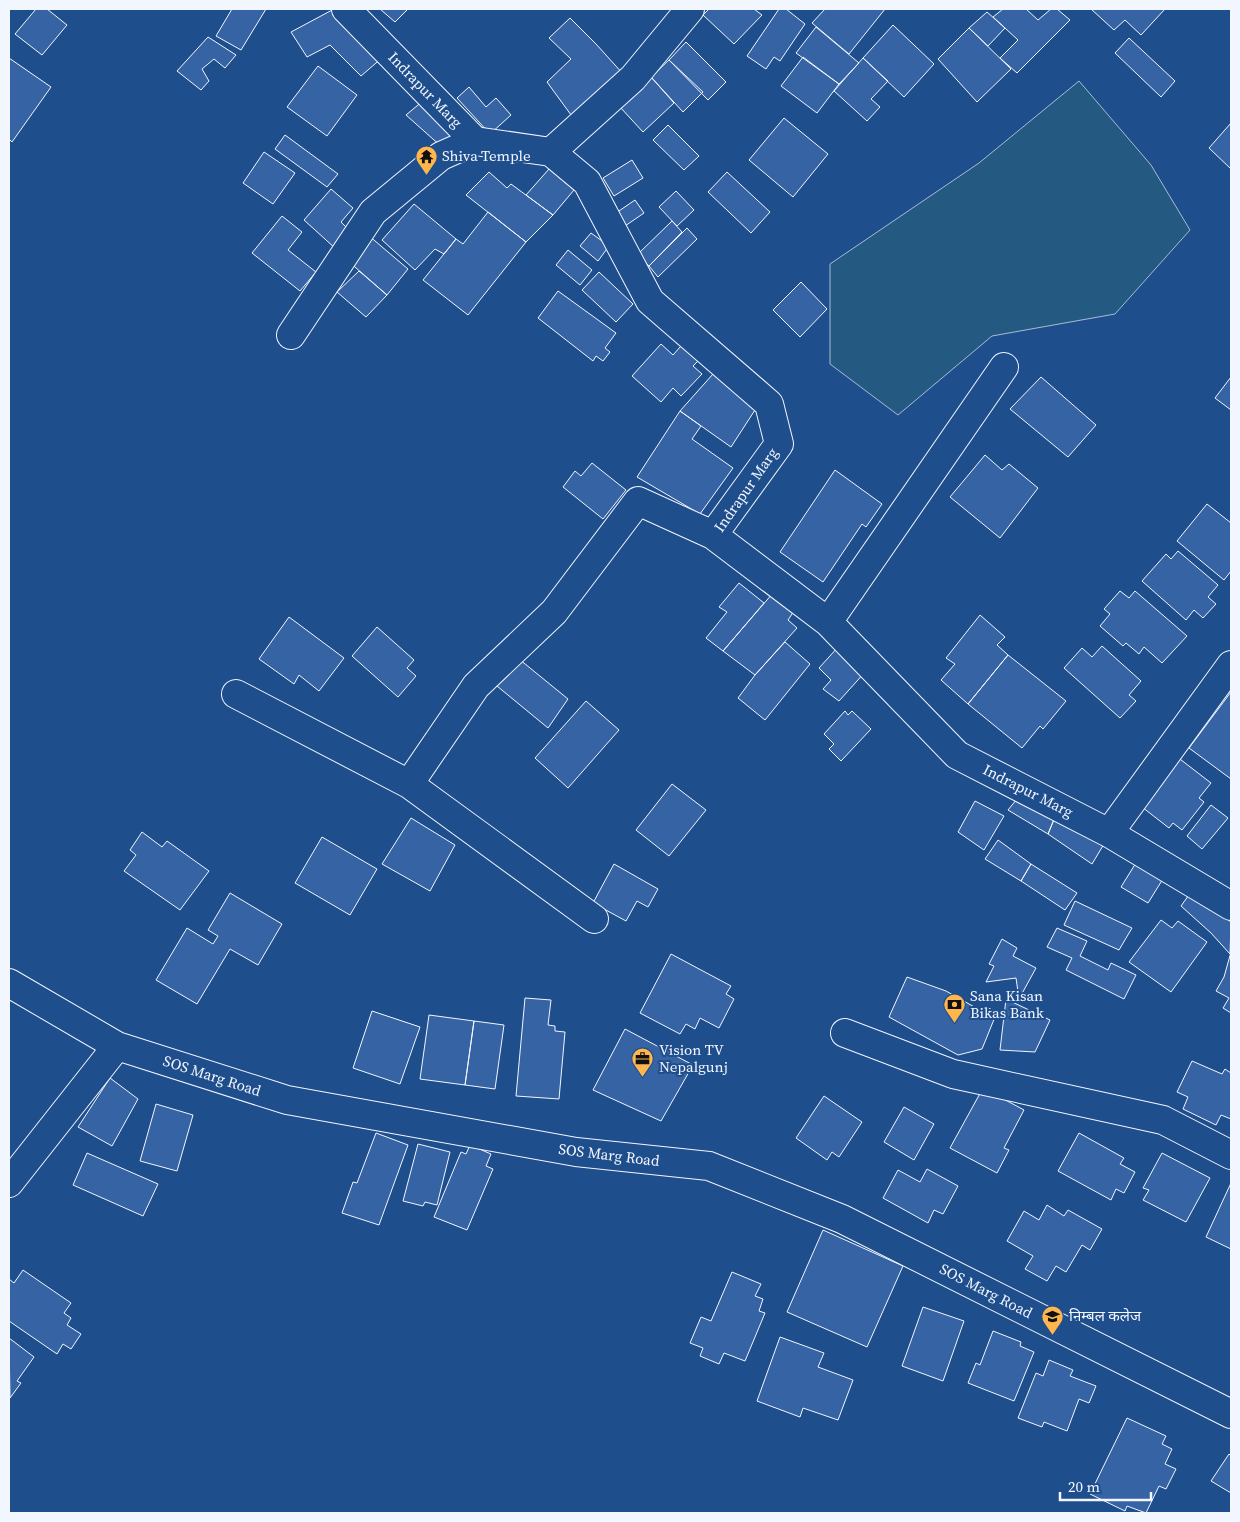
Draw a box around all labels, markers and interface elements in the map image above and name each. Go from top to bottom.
street label: Indrapur Marg [384,47,467,133]
temple icon: Shiva Temple [414,144,438,175]
place label: Shiva Temple [442,145,531,166]
street label: Indrapur Marg [709,443,783,536]
street label: Indrapur Marg [980,759,1077,822]
place label: Sana Kisan Bikas Bank [970,985,1045,1023]
bank icon: Sana Kisan Bikas Bank [942,993,966,1024]
place label: Vision TV Nepalgunj [659,1039,728,1077]
office icon: Vision TV Nepalgunj [631,1047,655,1078]
street label: SOS Marg Road [161,1050,264,1101]
street label: SOS Marg Road [557,1138,661,1171]
street label: SOS Marg Road [936,1258,1037,1323]
school or university icon: निम्बल कलेज [1041,1304,1065,1335]
place label: निम्बल कलेज [1069,1305,1142,1326]
scale bar [1060,1470,1151,1502]
text: 20 m [1068,1476,1100,1497]

